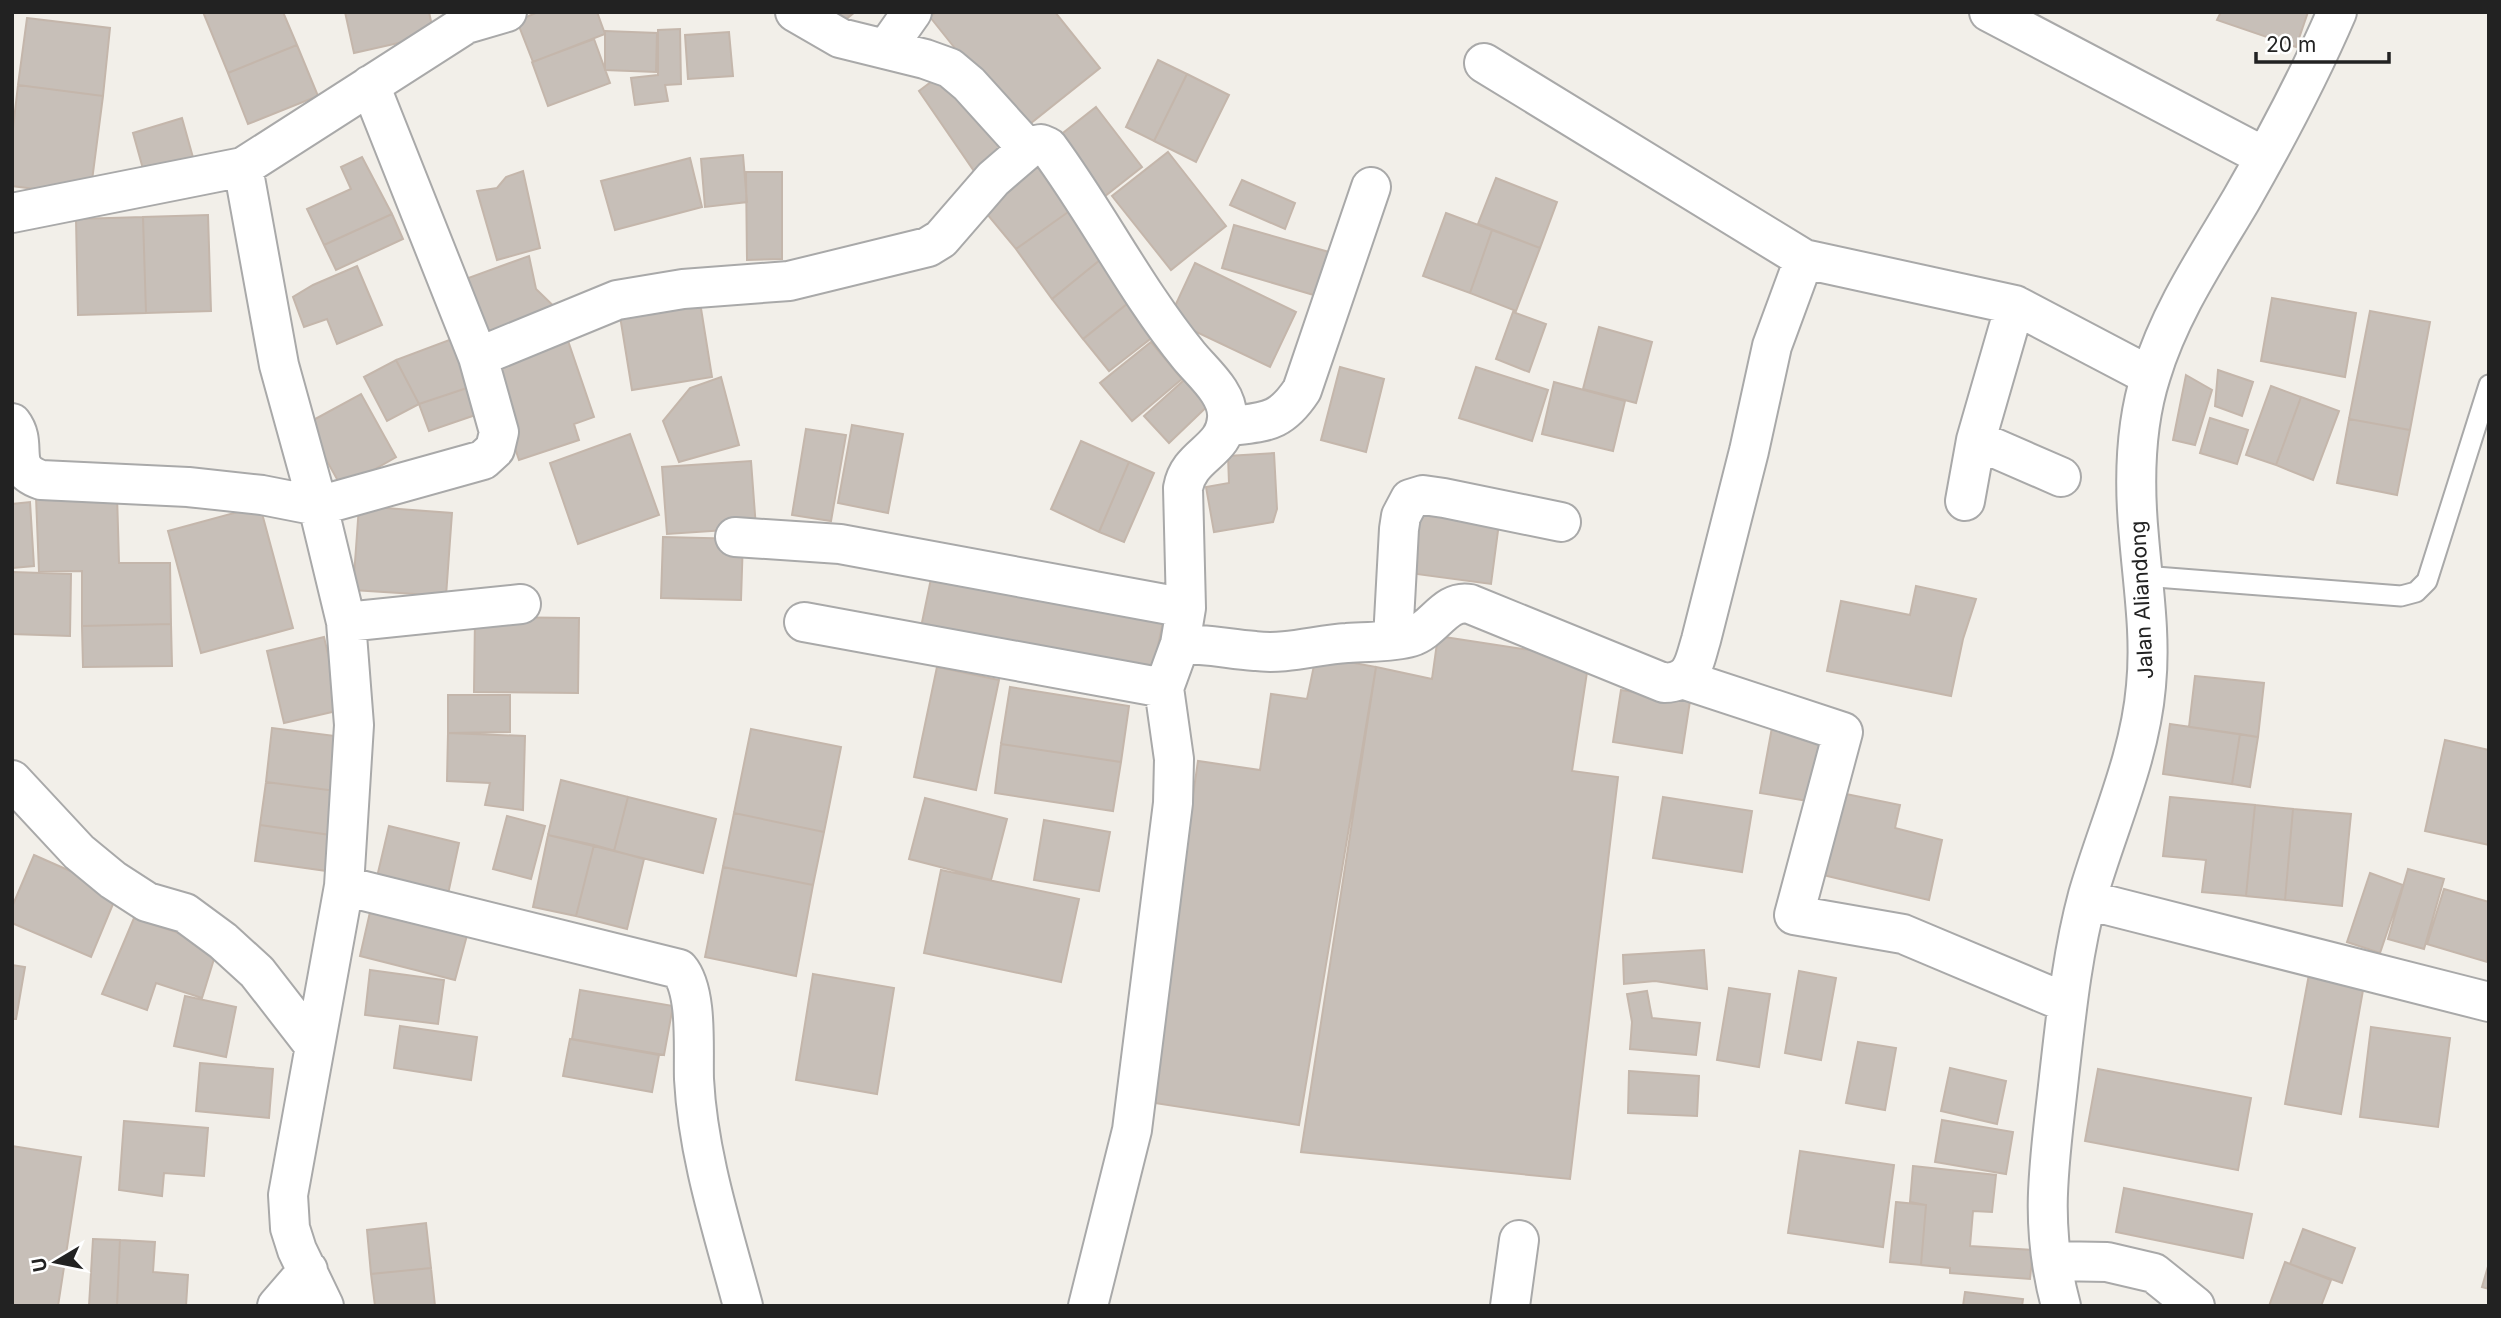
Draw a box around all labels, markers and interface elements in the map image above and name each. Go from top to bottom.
scale bar [2256,21,2389,65]
text: 20 m [2266,32,2316,57]
street label: Jalan Aliandong [2125,520,2158,680]
north arrow [21,1227,91,1297]
text: U [27,1256,52,1274]

